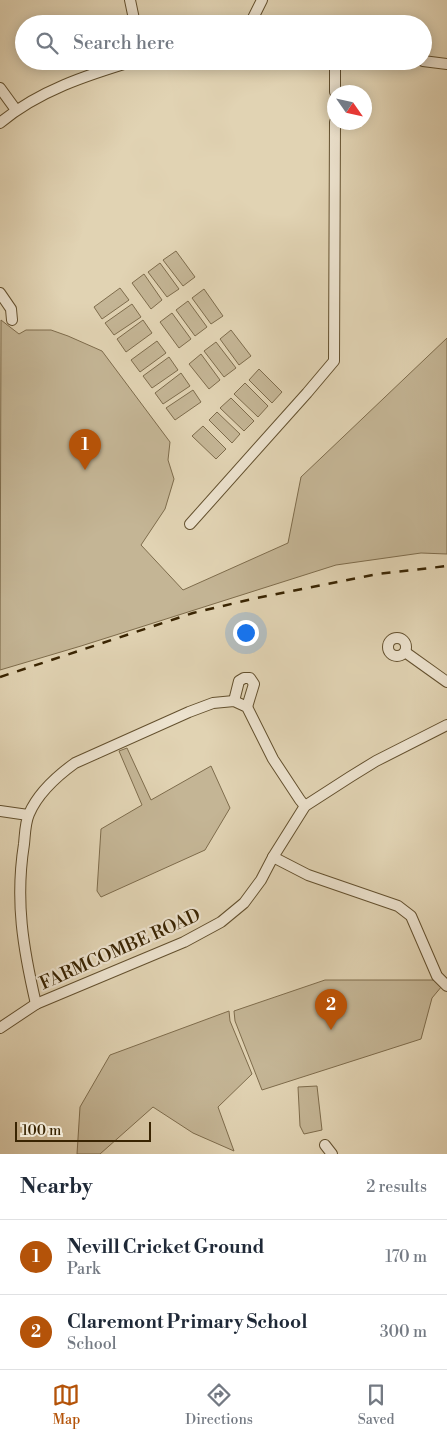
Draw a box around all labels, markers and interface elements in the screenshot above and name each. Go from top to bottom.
search box [15,15,432,70]
icon: search [33,29,61,57]
text: Search here [73,31,174,55]
north arrow [327,85,372,130]
pin: 1 [69,429,101,470]
your location [233,620,259,646]
street label: FARMCOMBE ROAD [36,904,204,995]
pin: 2 [315,989,347,1030]
scale bar [15,1119,151,1142]
text: 100 m [22,1122,61,1140]
text: Nearby [20,1174,93,1200]
text: 2 results [366,1177,427,1197]
text: Nevill Cricket Ground [67,1235,264,1259]
text: 1 [32,1247,40,1267]
text: 170 m [385,1247,427,1267]
text: Park [67,1259,100,1279]
text: Claremont Primary School [67,1310,307,1334]
text: 2 [31,1322,41,1342]
text: 300 m [380,1322,427,1342]
text: School [67,1334,116,1354]
tab: Map [52,1381,80,1429]
tab: Directions [185,1381,253,1429]
tab: Saved [358,1381,395,1429]

